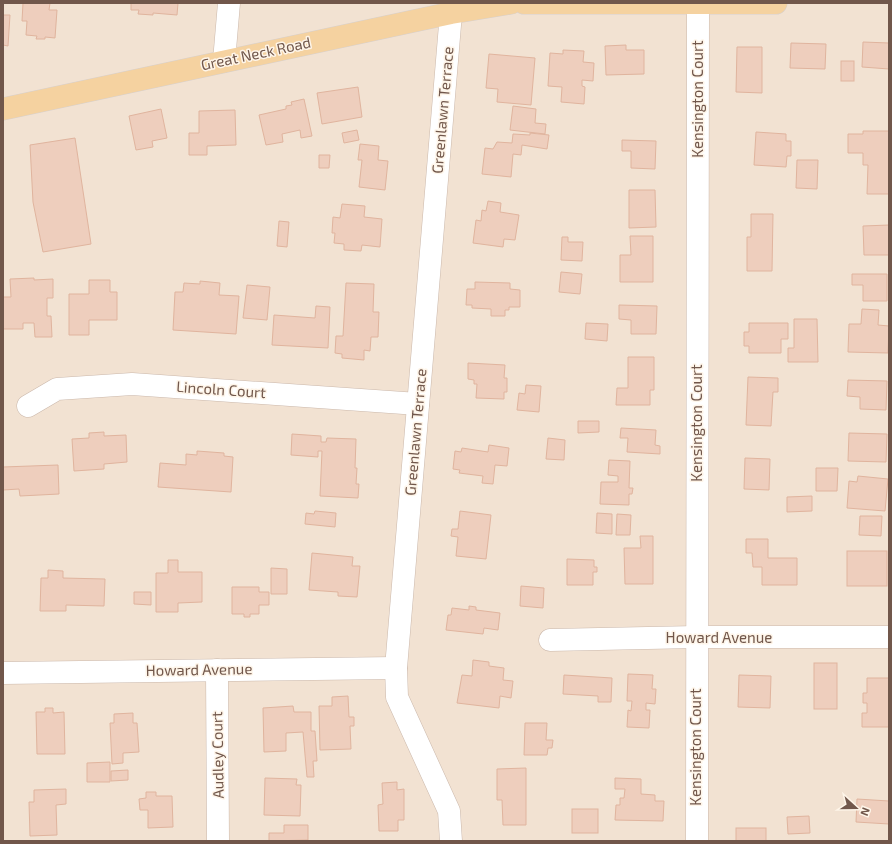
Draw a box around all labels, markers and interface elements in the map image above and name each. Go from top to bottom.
street label: Great Neck Road [199,33,312,73]
street label: Kensington Court [688,40,706,158]
street label: Greenlawn Terrace [427,46,457,174]
street label: Kensington Court [687,364,705,482]
street label: Greenlawn Terrace [400,368,430,496]
street label: Lincoln Court [176,377,267,401]
street label: Howard Avenue [666,628,772,646]
street label: Howard Avenue [145,659,253,679]
street label: Kensington Court [686,688,704,806]
street label: Audley Court [207,711,227,799]
north arrow [836,788,876,828]
text: N [858,806,873,818]

